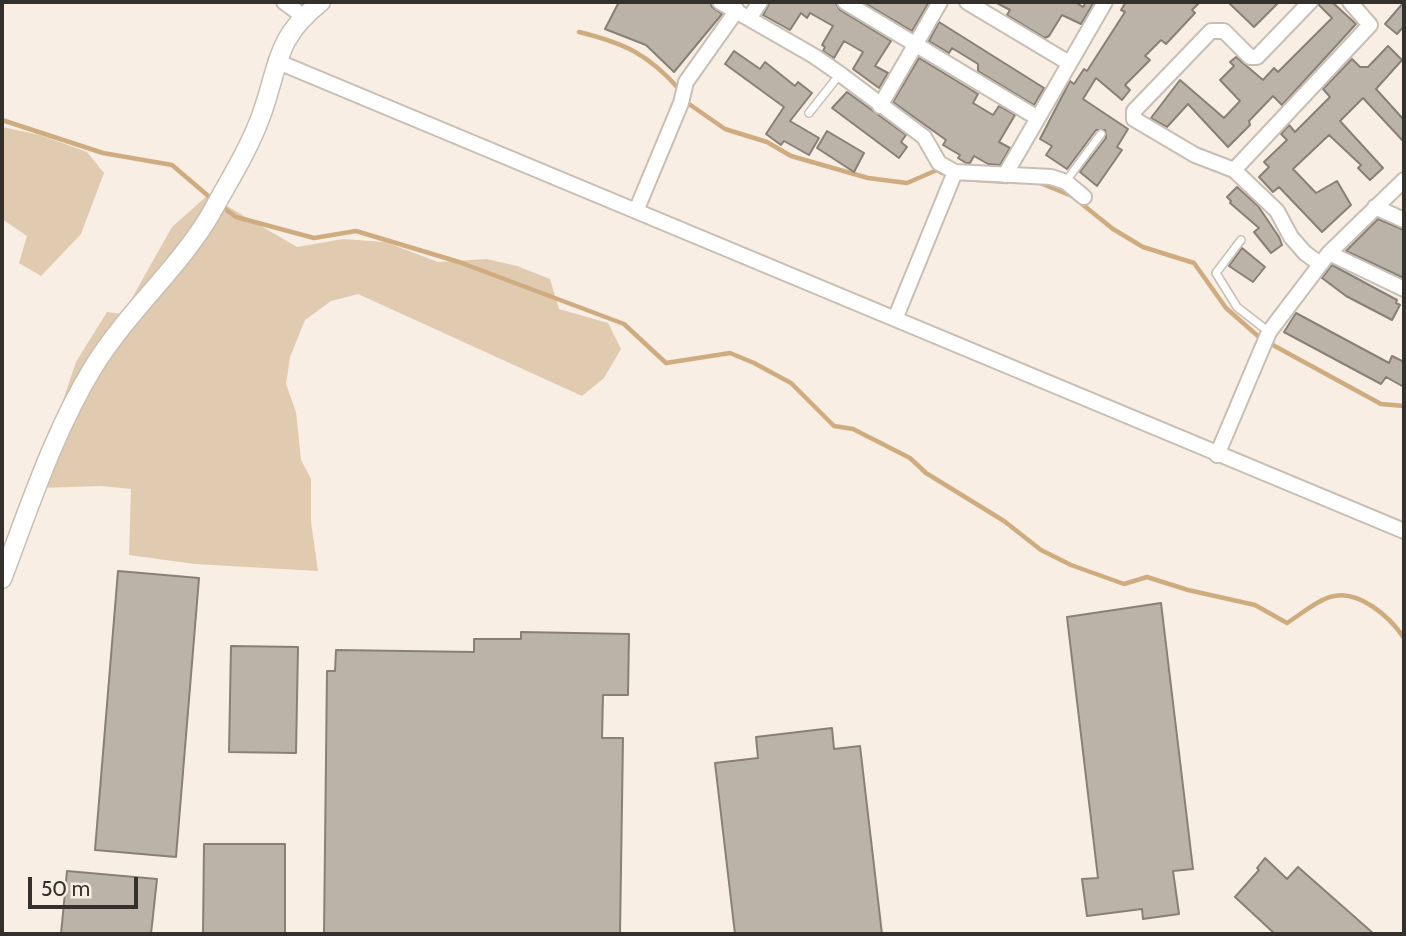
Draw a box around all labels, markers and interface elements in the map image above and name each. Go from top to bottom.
scale bar [32,862,142,906]
text: 50 m [41,876,90,901]

